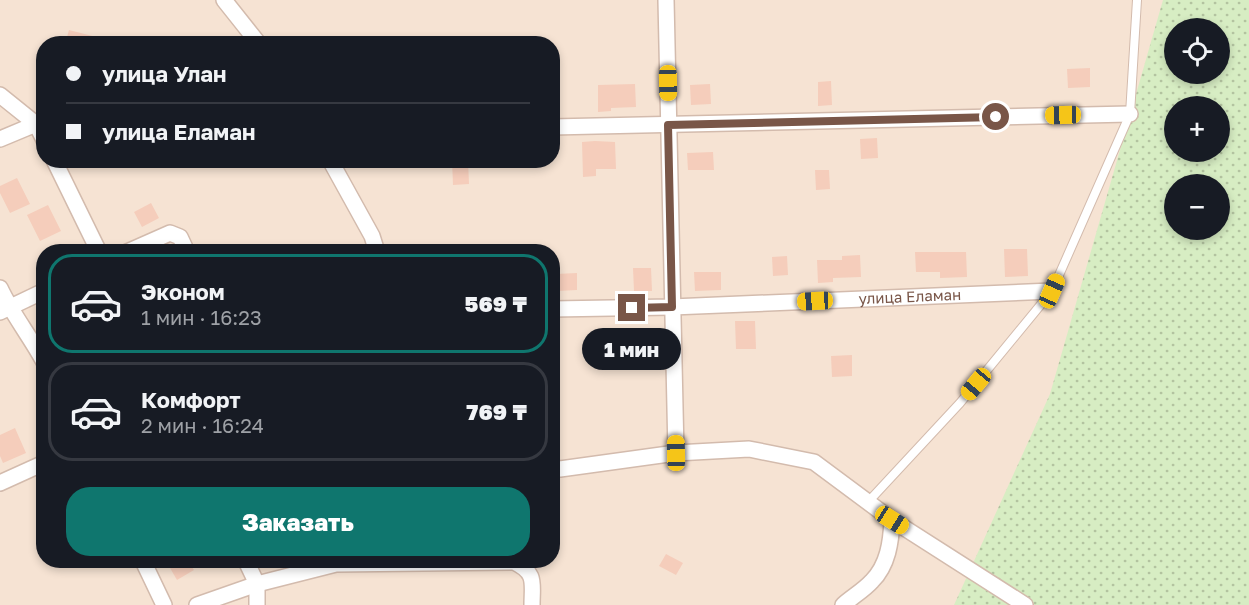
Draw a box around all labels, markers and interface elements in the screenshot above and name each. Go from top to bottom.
map controls [1164,18,1230,240]
button: locate [1164,18,1230,84]
text: улица Улан [102,60,226,87]
car [659,65,677,101]
button: + [1164,96,1230,162]
route start [982,103,1009,130]
car [1045,106,1081,124]
text: улица Еламан [102,118,255,145]
button: − [1164,174,1230,240]
car [1036,271,1068,311]
icon: car [69,277,123,331]
text: Эконом [141,278,225,305]
street label: улица Еламан [858,285,961,307]
text: 569 ₸ [465,290,527,317]
car [797,291,833,311]
route end [618,294,645,321]
text: 1 мин · 16:23 [141,305,262,329]
callout: 1 мин [582,329,682,371]
text: 1 мин [604,337,659,361]
car [958,364,994,404]
icon: car [69,385,123,439]
text: Комфорт [141,386,241,413]
text: 769 ₸ [466,398,527,425]
text: 2 мин · 16:24 [141,413,264,437]
car [667,435,685,471]
button: Заказать [66,487,530,556]
car [872,503,912,537]

